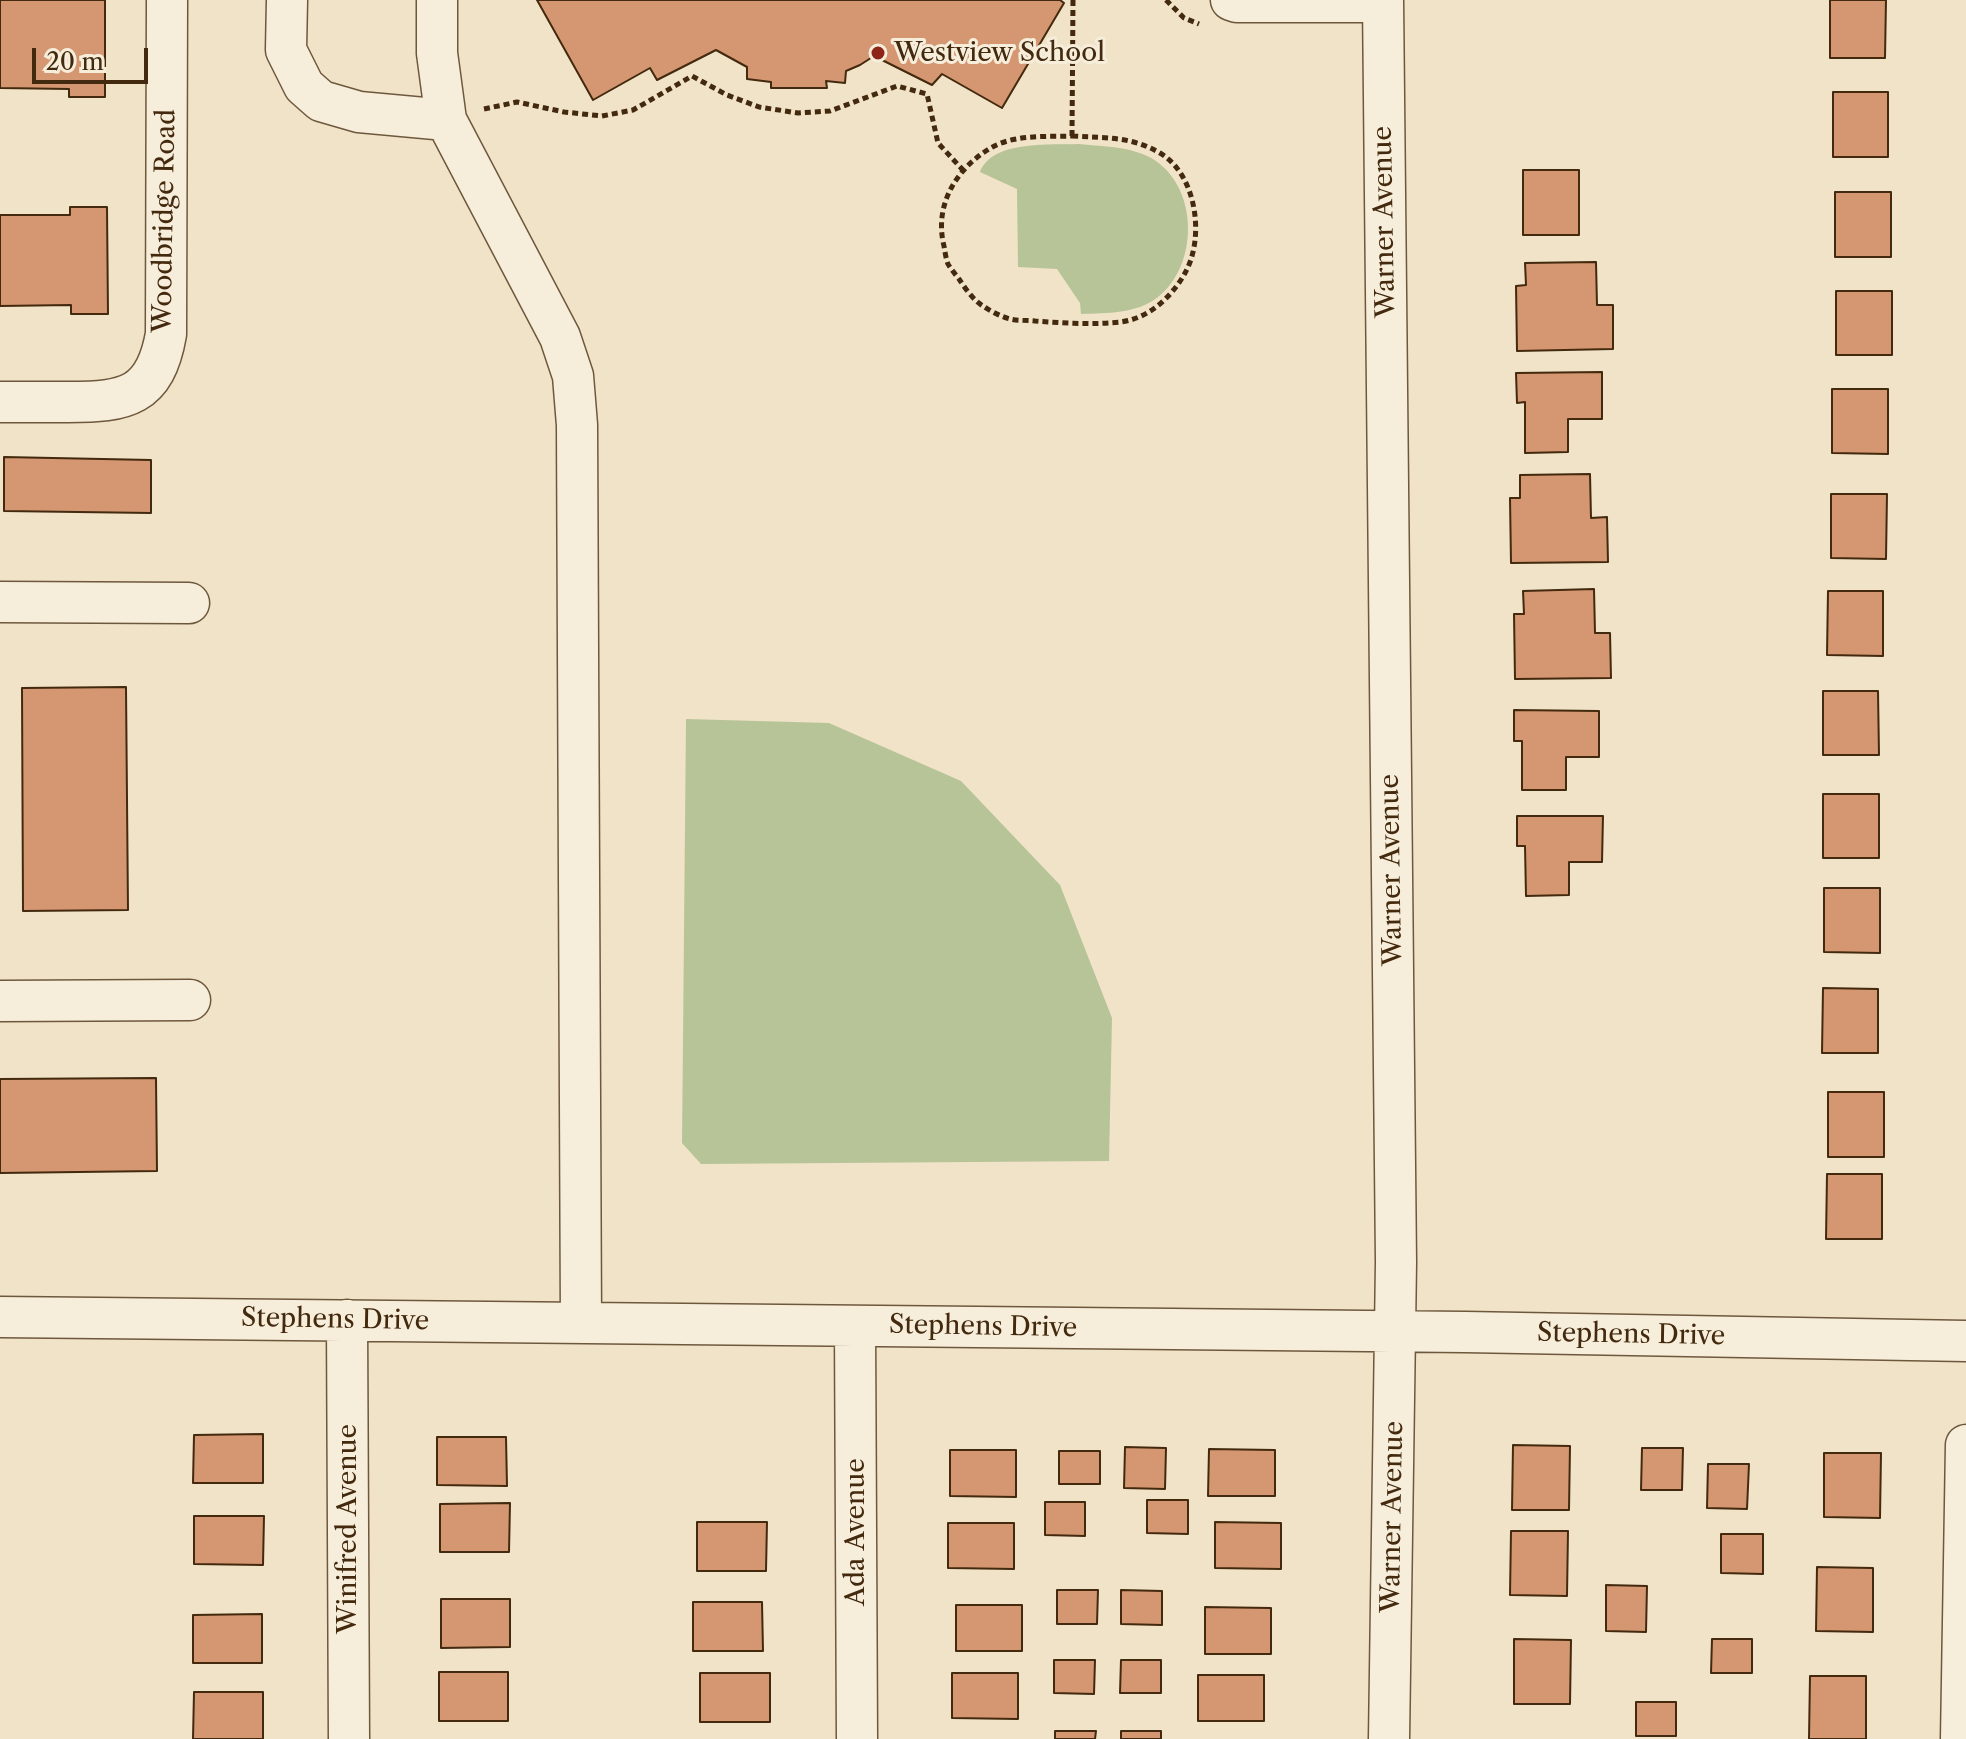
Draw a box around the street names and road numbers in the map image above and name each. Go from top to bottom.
street label: Woodbridge Road [147,109,183,333]
street label: Warner Avenue [1368,126,1402,318]
street label: Warner Avenue [1375,774,1409,966]
street label: Stephens Drive [241,1303,429,1337]
street label: Stephens Drive [889,1310,1077,1344]
street label: Stephens Drive [1537,1318,1725,1352]
street label: Warner Avenue [1376,1421,1410,1613]
street label: Winifred Avenue [332,1424,364,1634]
street label: Ada Avenue [840,1458,872,1606]

